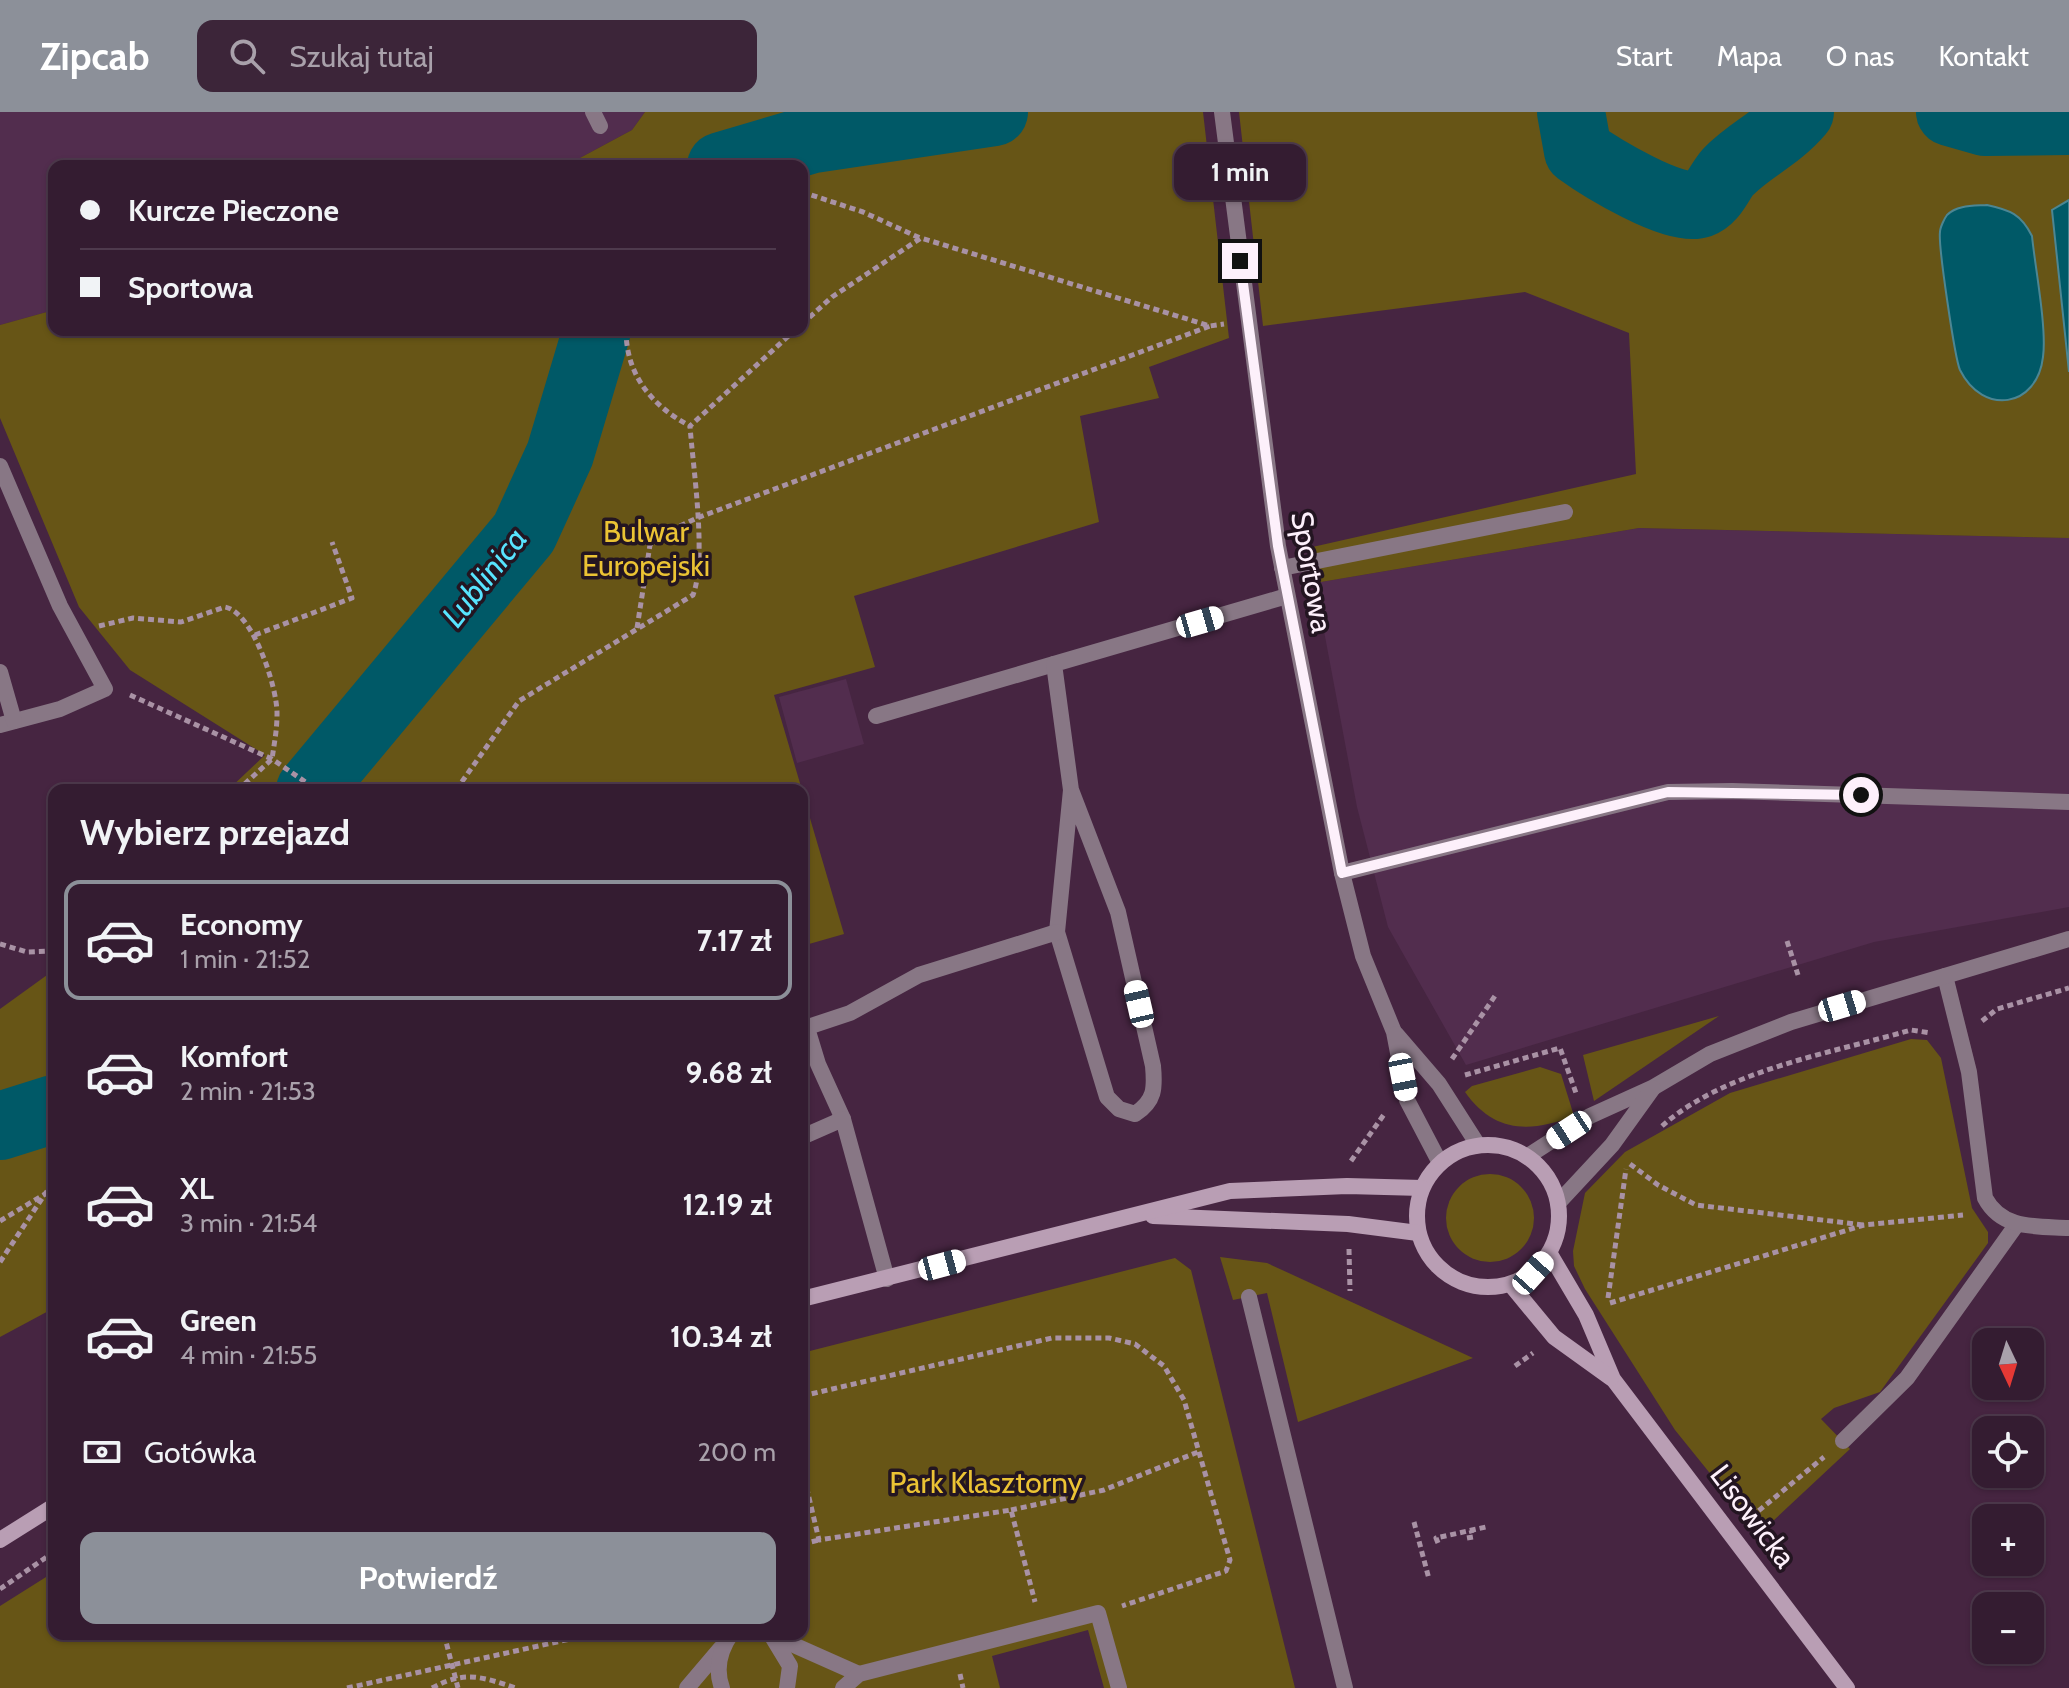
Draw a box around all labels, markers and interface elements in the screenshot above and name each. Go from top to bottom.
search box [197,20,757,92]
text: Zipcab [40,33,149,80]
icon: search [225,34,269,78]
text: Szukaj tutaj [289,38,434,75]
text: Start [1616,39,1673,73]
text: Mapa [1717,39,1782,73]
text: O nas [1826,39,1894,73]
text: Kontakt [1938,39,2029,73]
callout: 1 min [1174,145,1306,201]
text: 1 min [1211,156,1269,188]
text: Kurcze Pieczone [128,192,339,229]
route end [1222,243,1258,279]
text: Sportowa [128,269,253,306]
street label: Sportowa [1283,509,1341,636]
park label: Bulwar Europejski [582,513,710,584]
water label: Lublinica [433,520,535,634]
car [1174,604,1226,640]
route start [1843,777,1879,813]
text: Wybierz przejazd [80,810,350,854]
icon: car [84,904,156,976]
text: Economy [180,906,303,943]
text: 7.17 zł [697,922,772,959]
text: 1 min · 21:52 [180,943,310,975]
car [1122,978,1156,1030]
car [1816,988,1868,1024]
icon: car [84,1036,156,1108]
text: Komfort [180,1038,288,1075]
car [1387,1051,1419,1103]
text: 9.68 zł [685,1054,772,1091]
text: 2 min · 21:53 [180,1075,316,1107]
car [1542,1107,1596,1153]
icon: car [84,1168,156,1240]
text: XL [180,1170,214,1207]
text: 12.19 zł [682,1186,772,1223]
text: 3 min · 21:54 [180,1207,317,1239]
car [916,1247,968,1283]
car [1508,1247,1558,1299]
icon: car [84,1300,156,1372]
text: Green [180,1302,257,1339]
text: 10.34 zł [670,1318,772,1355]
north arrow [1972,1328,2044,1400]
map controls [1972,1328,2044,1664]
text: 4 min · 21:55 [180,1339,317,1371]
button: locate [1972,1416,2044,1488]
icon: cash [80,1430,124,1474]
text: Gotówka [144,1434,256,1471]
text: 200 m [697,1436,776,1468]
street label: Lisowicka [1702,1457,1804,1575]
park label: Park Klasztorny [889,1464,1083,1501]
button: + [1972,1504,2044,1576]
button: Potwierdź [80,1532,776,1624]
button: − [1972,1592,2044,1664]

